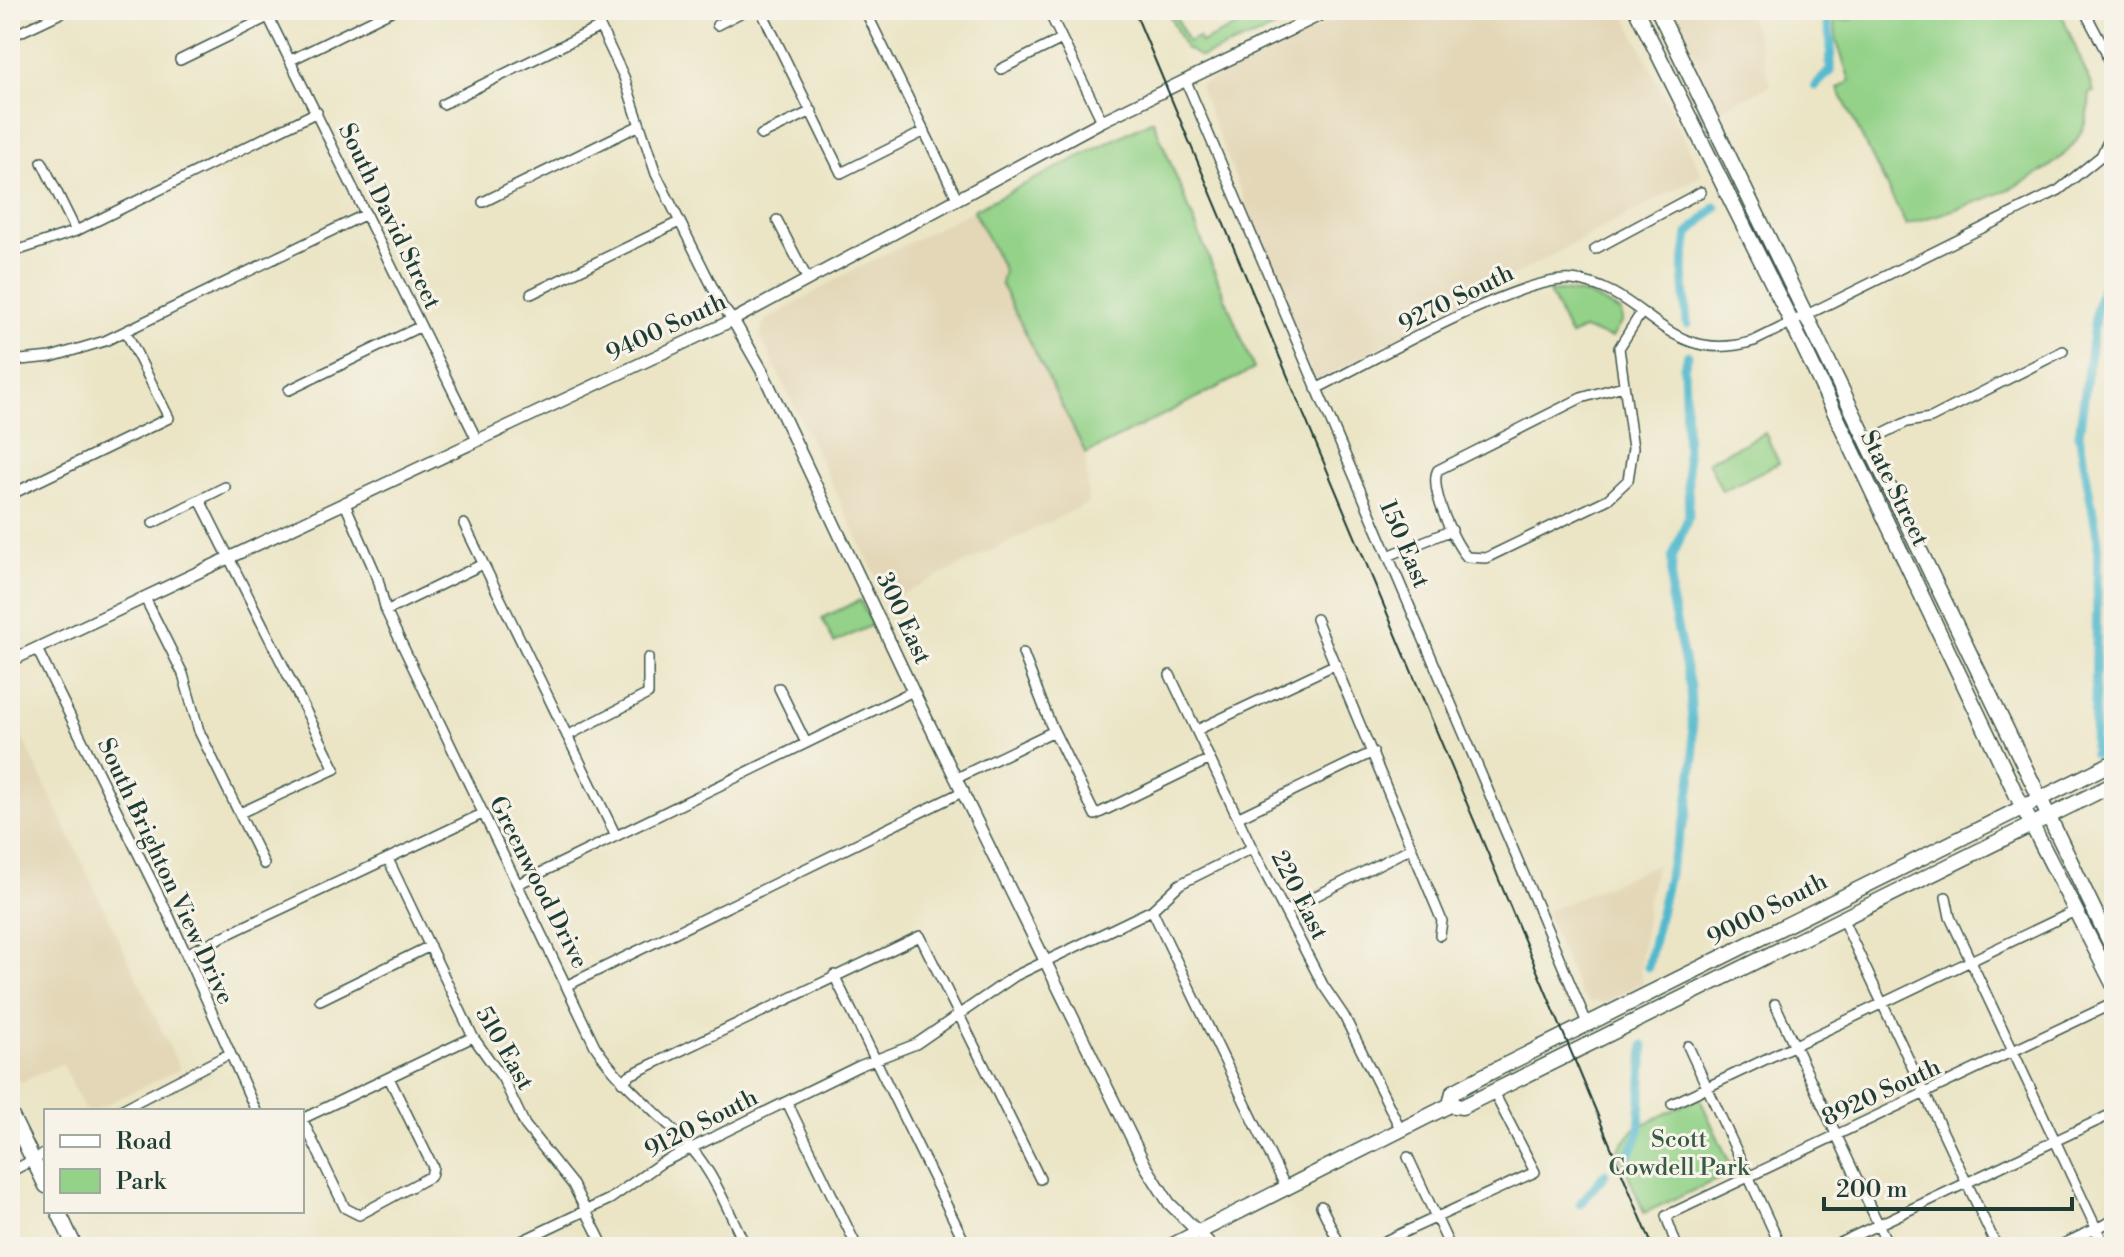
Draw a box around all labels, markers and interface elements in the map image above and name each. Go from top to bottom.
street label: South David Street [331,119,447,315]
street label: 9270 South [1394,258,1519,340]
street label: 9400 South [601,287,731,369]
street label: State Street [1853,426,1935,552]
street label: 150 East [1372,496,1436,593]
street label: 300 East [869,568,938,670]
street label: South Brighton View Drive [90,733,240,1009]
street label: Greenwood Drive [482,791,594,974]
street label: 220 East [1264,846,1335,946]
street label: 9000 South [1702,867,1833,953]
street label: 510 East [468,1001,540,1096]
street label: 8920 South [1817,1052,1946,1134]
street label: 9120 South [640,1083,763,1165]
legend [44,1109,304,1213]
park label: Scott Cowdell Park [1609,1125,1751,1183]
text: Road [116,1127,172,1157]
scale bar [1824,1161,2072,1211]
text: Park [116,1167,167,1197]
text: 200 m [1836,1175,1907,1205]

